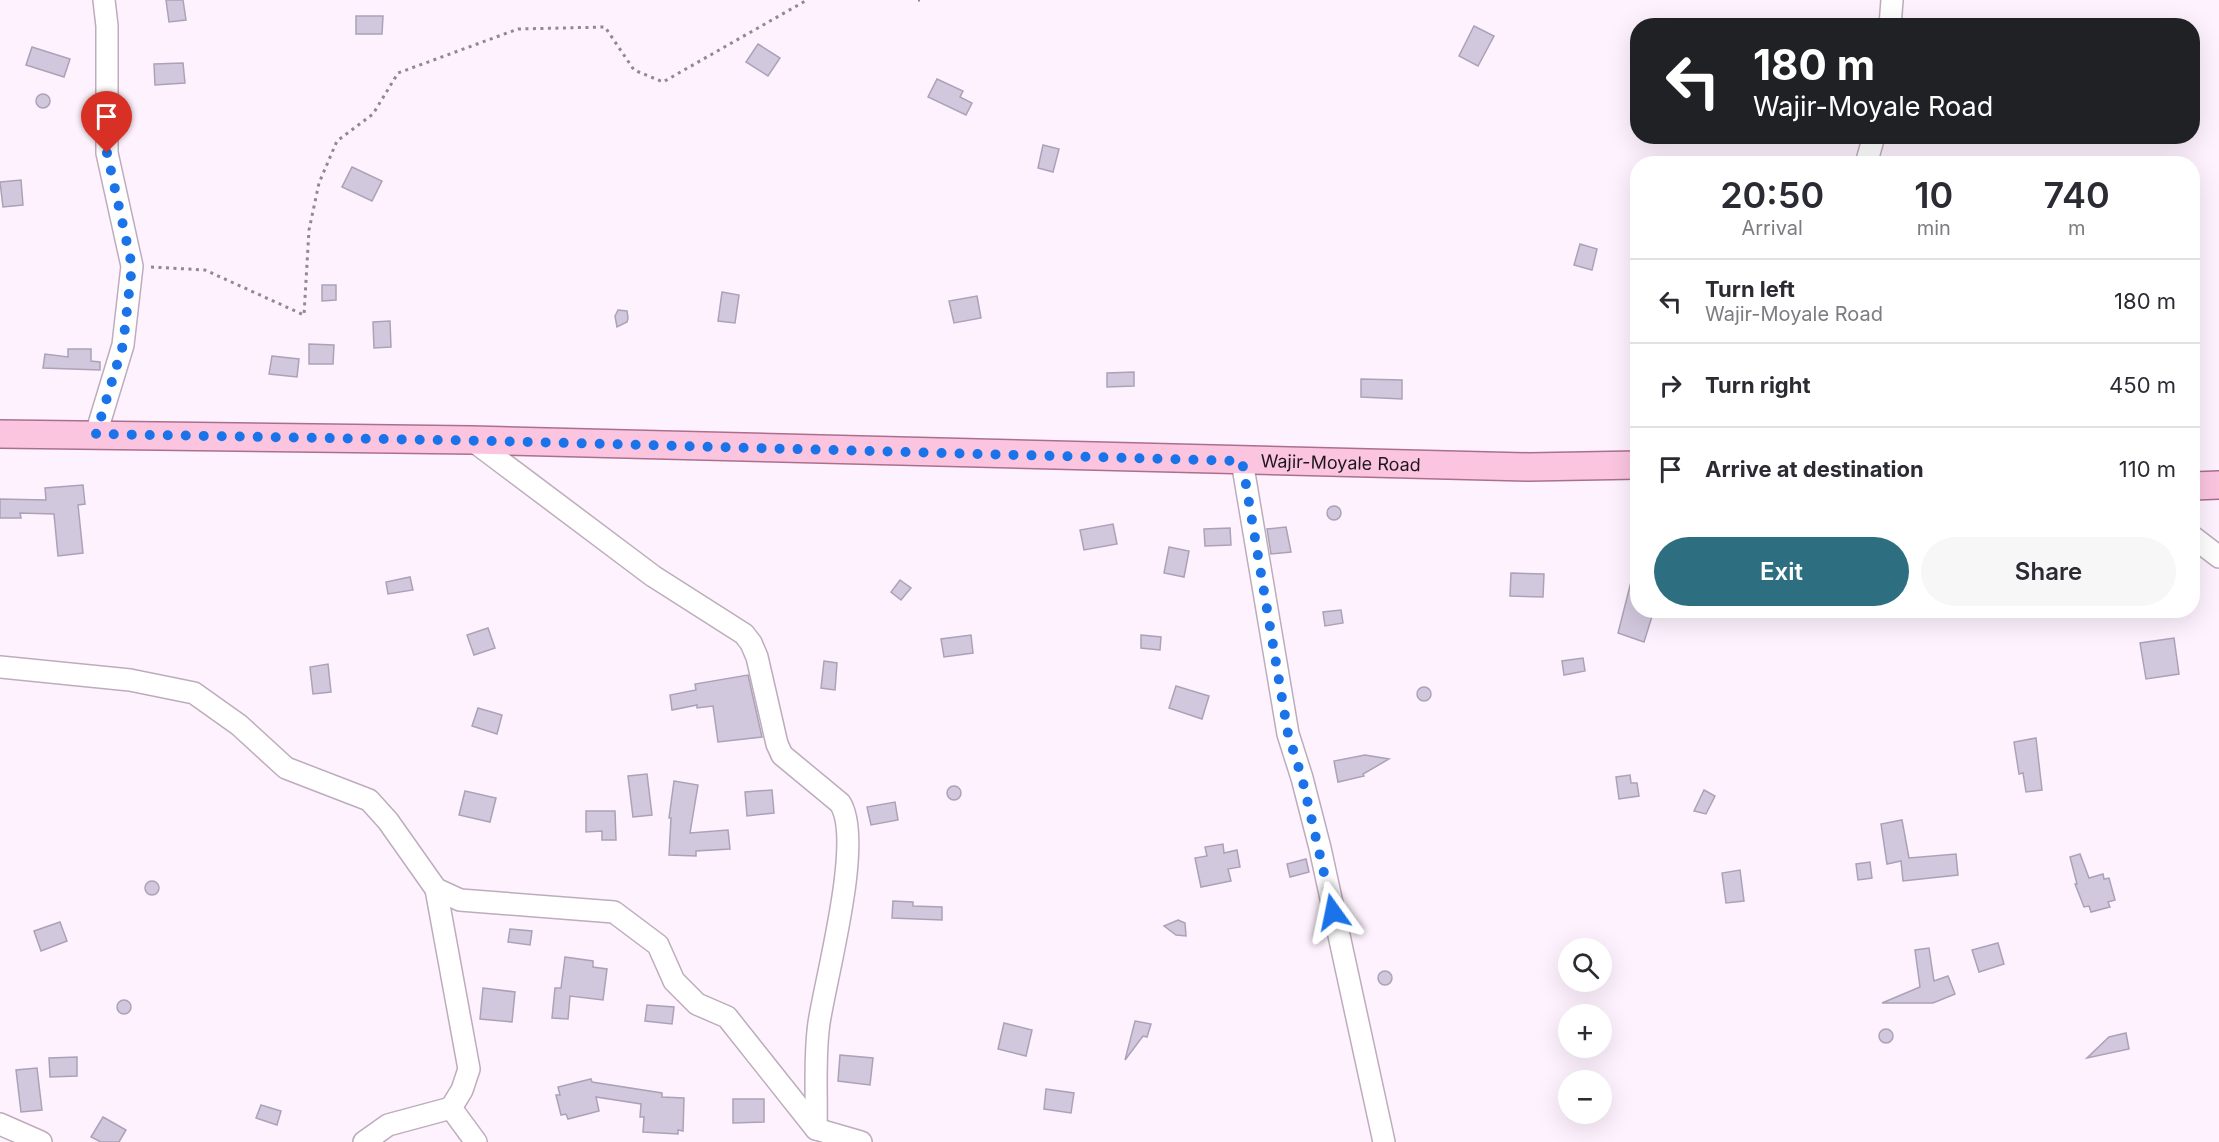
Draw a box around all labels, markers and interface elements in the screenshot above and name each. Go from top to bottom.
text: 180 m [1753,39,1875,90]
icon: left [1654,42,1732,120]
text: Wajir-Moyale Road [1753,90,1993,123]
pin [81,91,132,153]
icon: arrive [90,100,123,133]
text: 20:50 [1720,173,1824,217]
text: 10 [1914,173,1953,217]
text: 740 [2043,173,2110,217]
text: Arrival [1741,216,1803,240]
text: min [1917,216,1951,240]
text: m [2068,216,2085,240]
text: Turn left [1705,276,1795,302]
icon: left [1654,285,1687,318]
text: 180 m [2114,288,2176,314]
text: Wajir-Moyale Road [1705,302,1883,326]
icon: right [1654,369,1687,402]
text: Turn right [1705,372,1811,398]
text: 450 m [2109,372,2176,398]
street label: Wajir-Moyale Road [1260,450,1421,475]
icon: arrive [1654,453,1687,486]
text: Arrive at destination [1705,456,1924,482]
text: 110 m [2119,456,2176,482]
button: Exit [1654,537,1909,606]
button: Share [1921,537,2176,606]
position arrow [1301,880,1365,944]
map controls [1558,938,1612,1124]
button: search [1558,938,1612,992]
button: + [1558,1004,1612,1058]
button: − [1558,1070,1612,1124]

